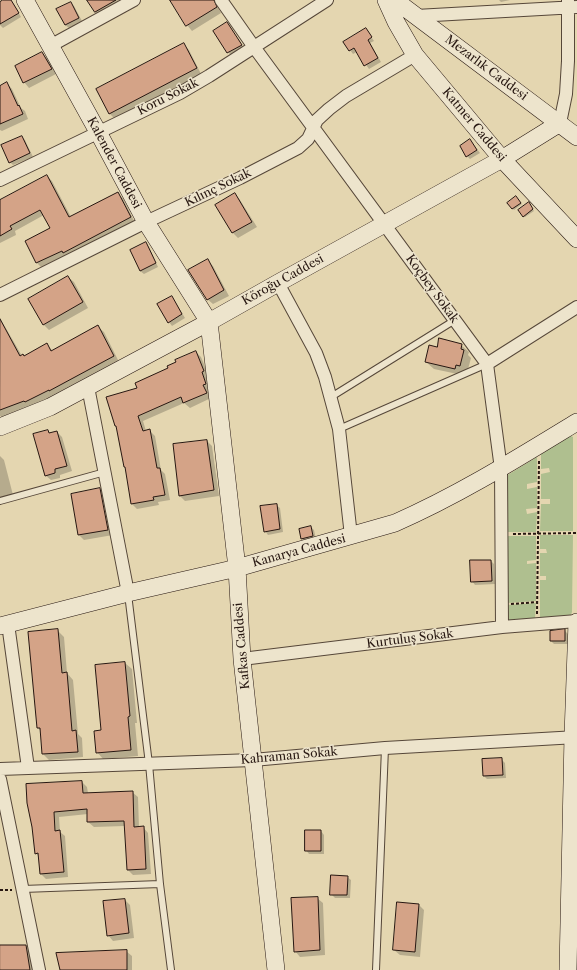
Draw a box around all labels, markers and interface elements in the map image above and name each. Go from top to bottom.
street label: Mezarlık Caddesi [442,32,530,104]
street label: Koru Sokak [135,76,201,118]
street label: Katmer Caddesi [439,85,509,165]
street label: Kalender Caddesi [84,115,144,211]
street label: Kılınç Sokak [183,166,253,210]
street label: Köroğu Caddesi [240,252,326,308]
street label: Koçbey Sokak [402,252,462,326]
street label: Kanarya Caddesi [251,532,347,570]
street label: Kafkas Caddesi [231,602,253,690]
street label: Kurtuluş Sokak [366,627,454,651]
street label: Kahraman Sokak [240,745,338,767]

